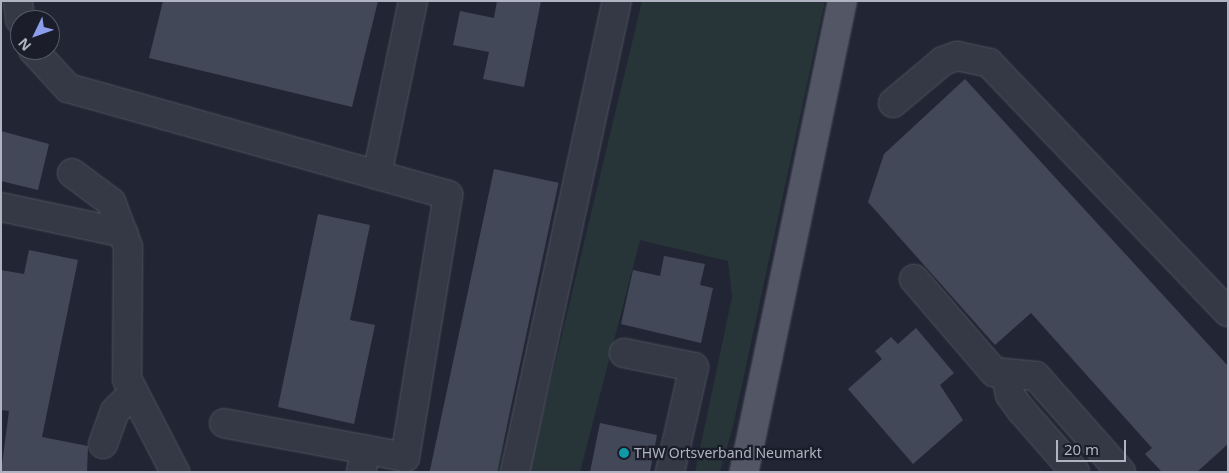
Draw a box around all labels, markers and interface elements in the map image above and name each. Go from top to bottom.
north arrow [10,10,60,60]
text: N [13,34,35,55]
scale bar [1059,430,1129,462]
text: 20 m [1064,439,1099,459]
place label: THW Ortsverband Neumarkt [634,445,822,461]
marker: THW Ortsverband Neumarkt [618,447,630,459]

